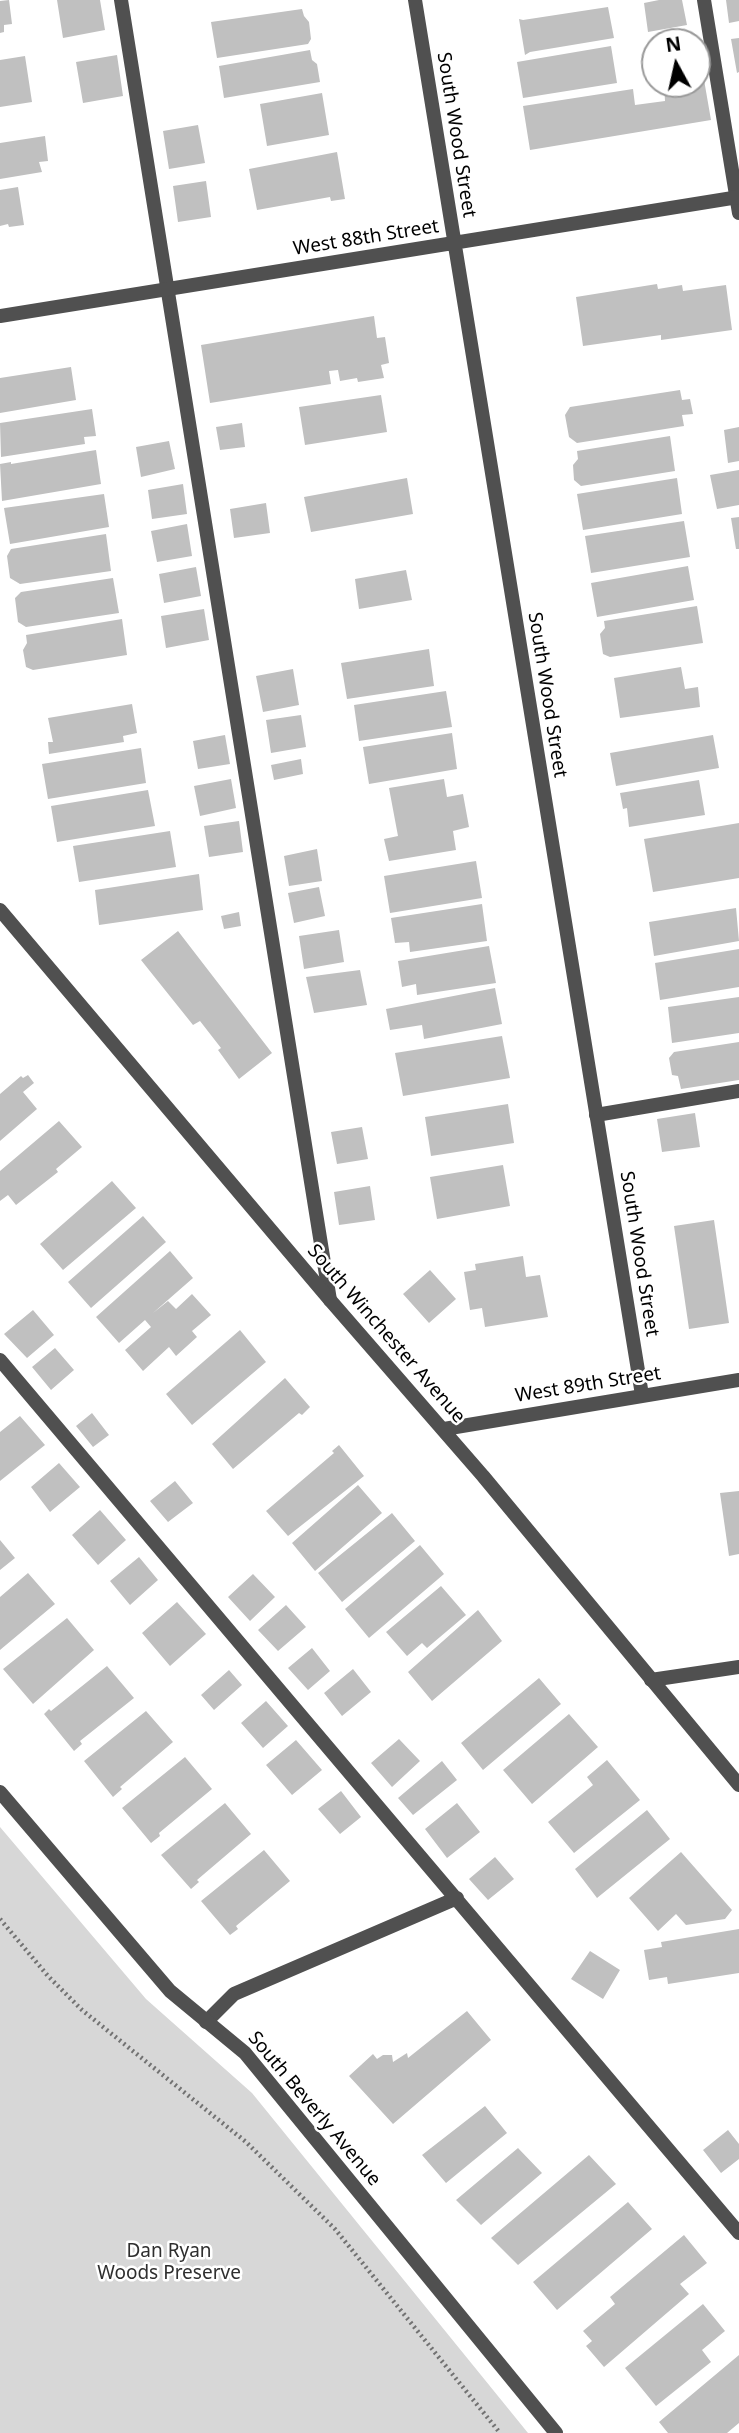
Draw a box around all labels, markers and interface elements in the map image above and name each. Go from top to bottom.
north arrow [641,28,711,98]
text: N [664,30,683,58]
street label: South Wood Street [432,51,480,219]
street label: West 88th Street [292,215,440,261]
street label: South Wood Street [523,611,571,779]
street label: South Wood Street [615,1170,663,1338]
street label: South Winchester Avenue [302,1240,470,1428]
street label: West 89th Street [514,1362,662,1408]
street label: South Beverly Avenue [243,2027,385,2191]
park label: Dan Ryan Woods Preserve [97,2241,241,2285]

